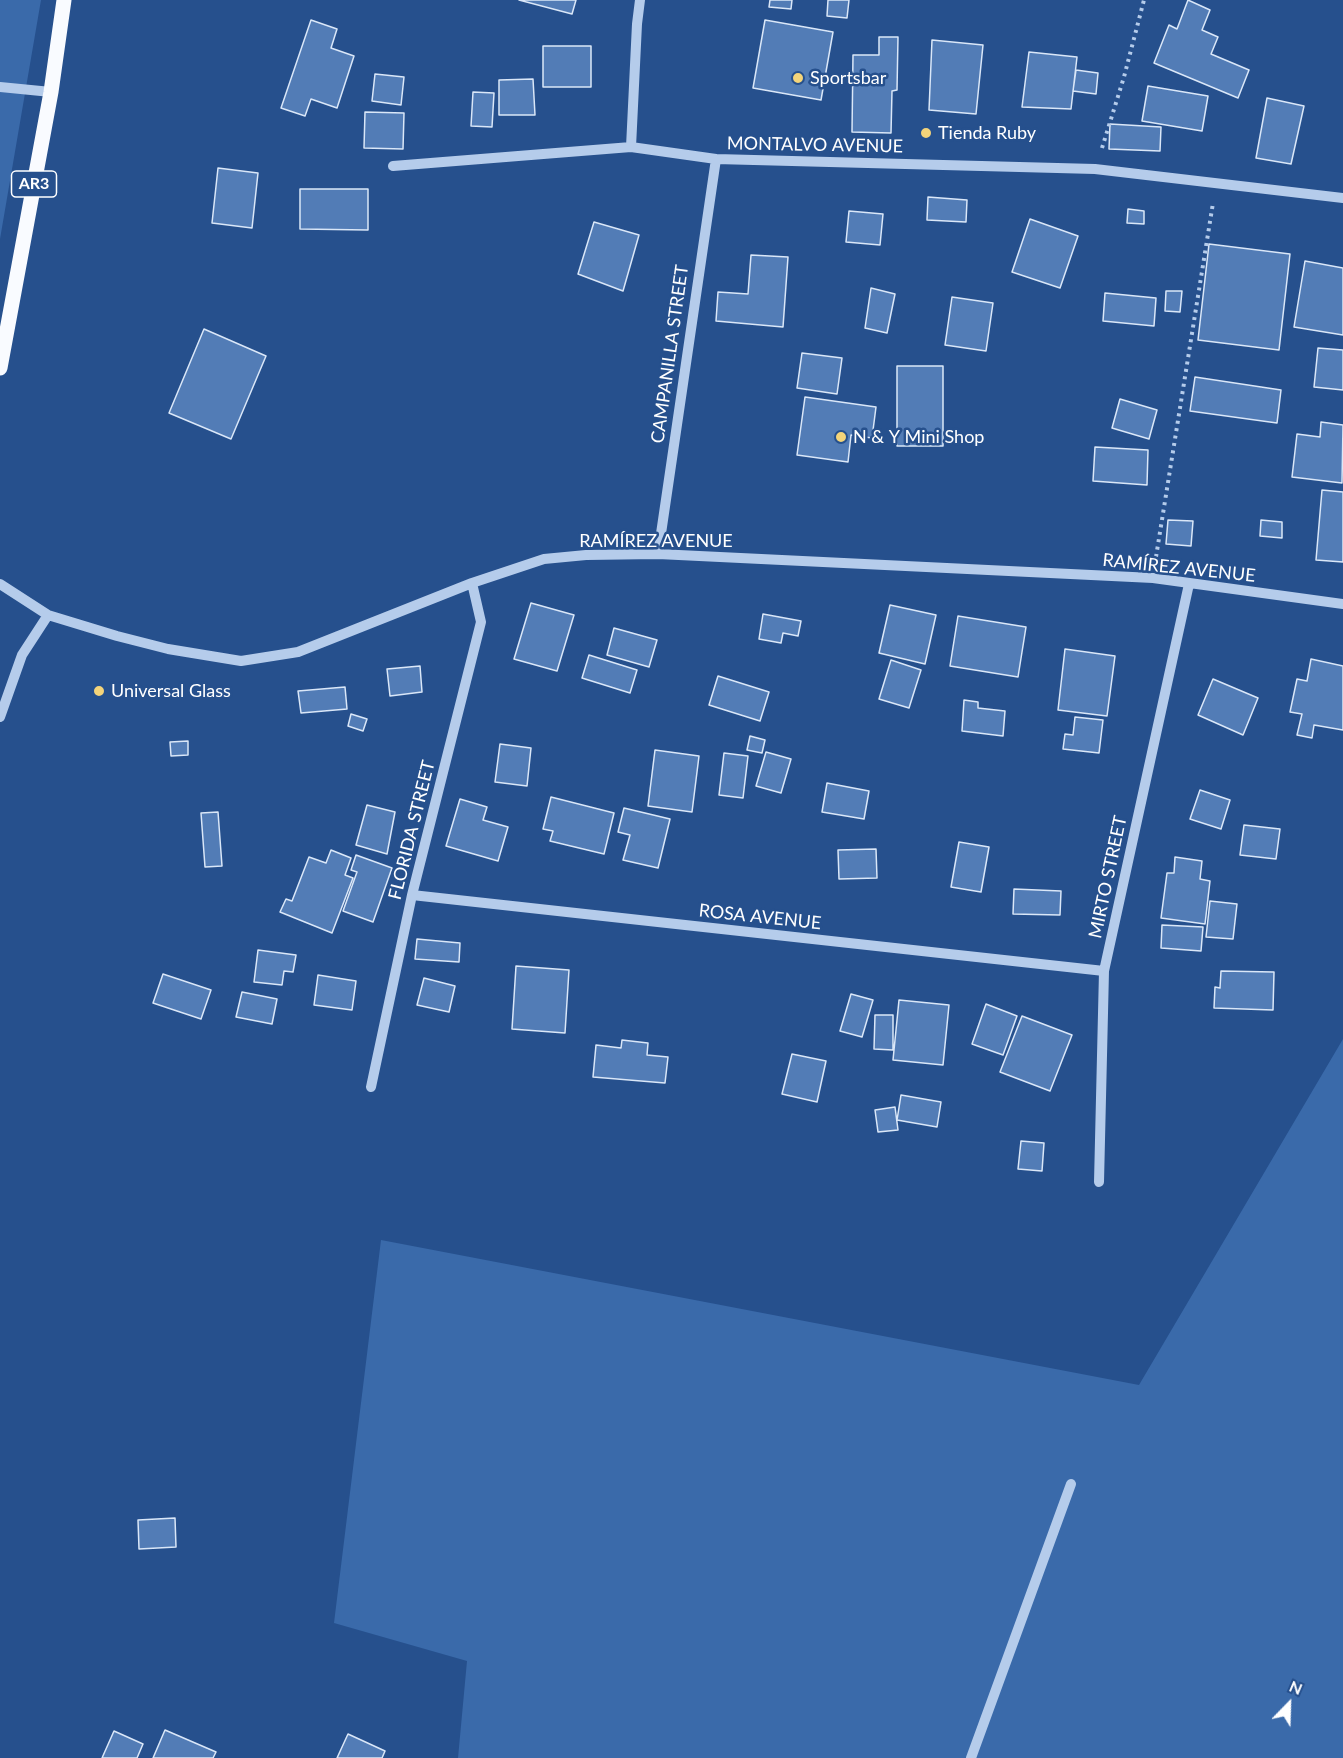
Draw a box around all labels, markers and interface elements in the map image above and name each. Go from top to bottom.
place label: Sportsbar [810,67,886,89]
marker: Sportsbar [791,71,805,85]
place label: Tienda Ruby [938,122,1036,144]
marker: Tienda Ruby [919,126,933,140]
street label: MONTALVO AVENUE [727,133,903,157]
road number: AR3 [12,171,57,197]
street label: CAMPANILLA STREET [647,263,693,445]
place label: N & Y Mini Shop [853,426,984,448]
marker: N & Y Mini Shop [834,430,848,444]
street label: RAMÍREZ AVENUE [579,530,733,552]
street label: RAMÍREZ AVENUE [1102,549,1256,587]
place label: Universal Glass [111,680,231,702]
marker: Universal Glass [92,684,106,698]
street label: FLORIDA STREET [384,758,440,902]
street label: MIRTO STREET [1084,814,1132,940]
street label: ROSA AVENUE [698,900,822,934]
north arrow [1259,1674,1319,1734]
text: N [1287,1676,1306,1698]

